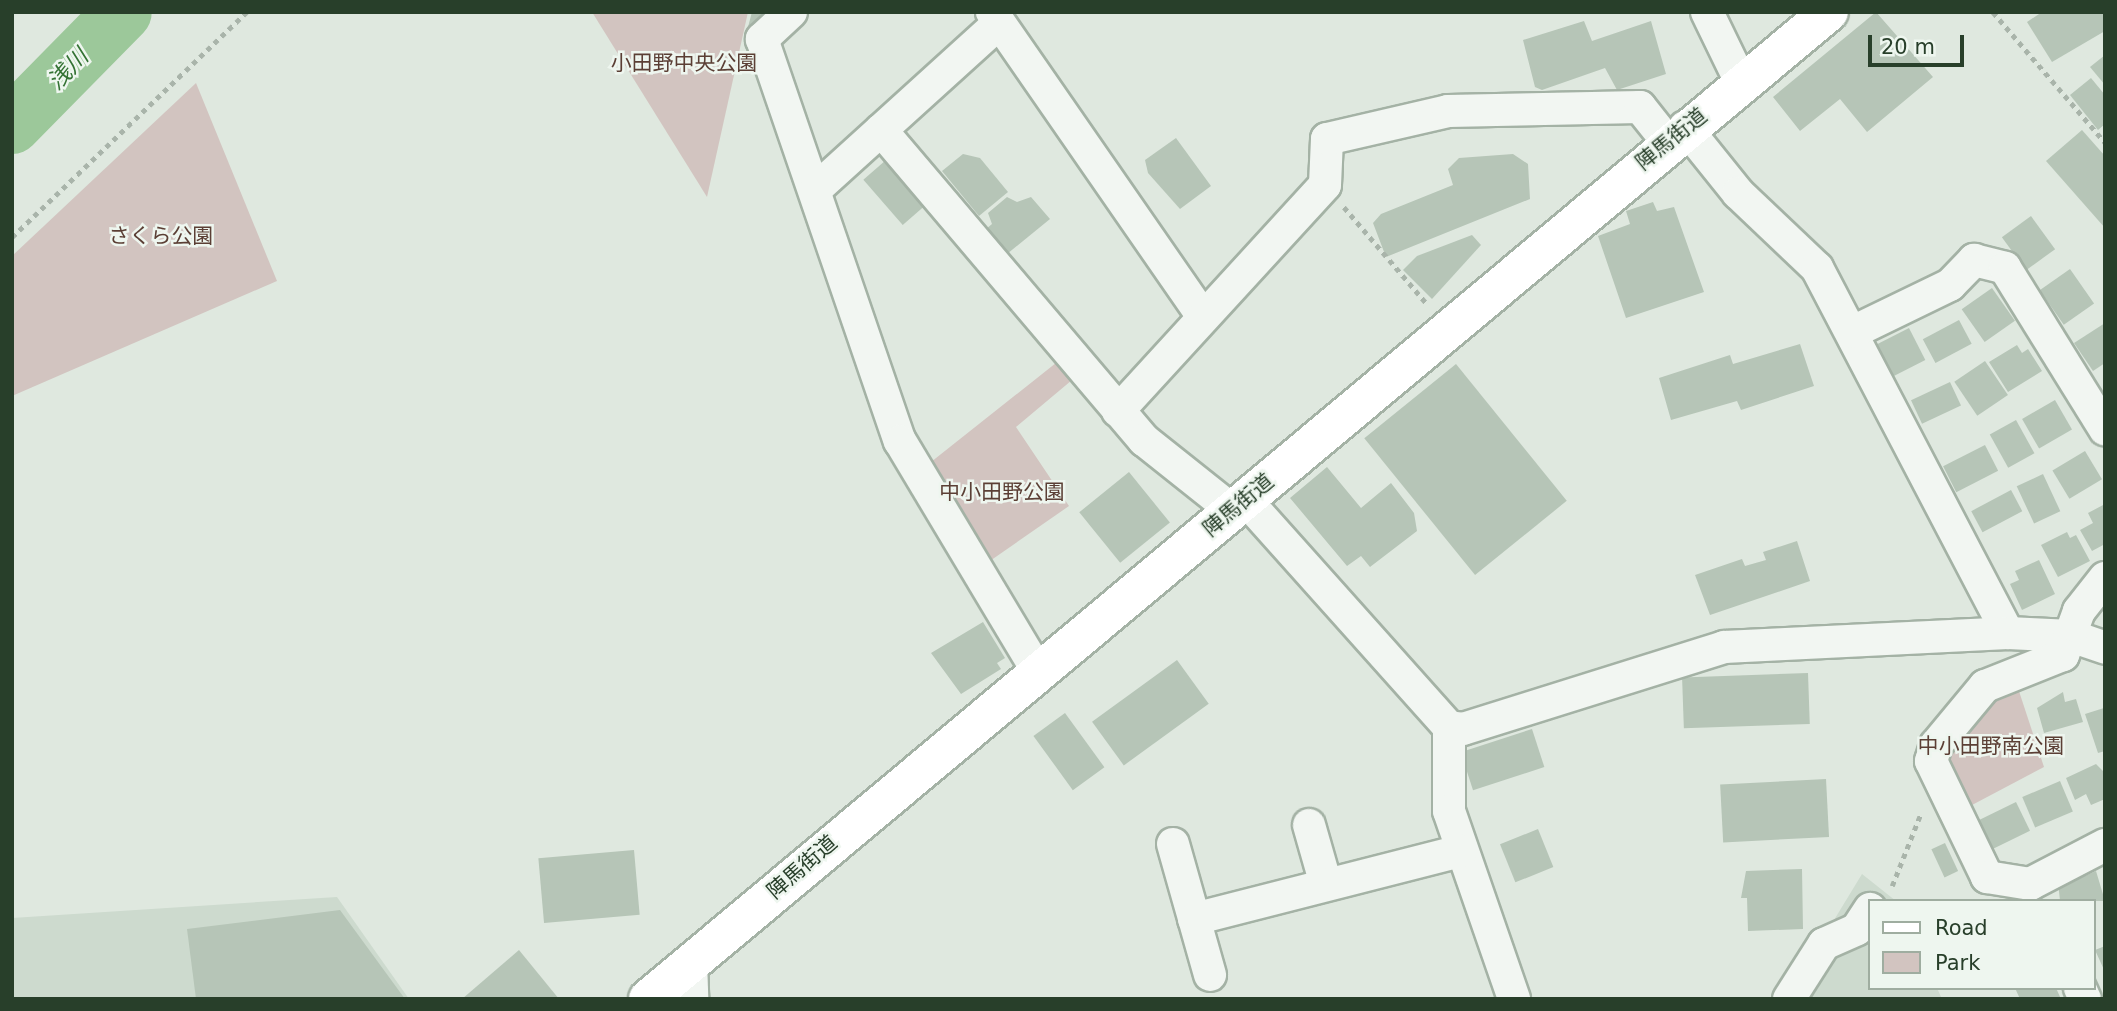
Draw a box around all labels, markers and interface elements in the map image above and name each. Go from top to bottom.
scale bar [1872,21,1968,65]
text: 20 m [1881,35,1935,59]
water label: 浅川 [42,43,94,95]
park label: 小田野中央公園 [611,50,757,76]
street label: 陣馬街道 [1630,103,1712,175]
park label: さくら公園 [109,223,213,249]
street label: 陣馬街道 [1198,468,1278,542]
park label: 中小田野公園 [939,479,1065,505]
park label: 中小田野南公園 [1918,733,2064,759]
street label: 陣馬街道 [762,830,842,904]
legend [1868,899,2096,990]
text: Road [1935,916,1988,940]
text: Park [1935,951,1980,975]

